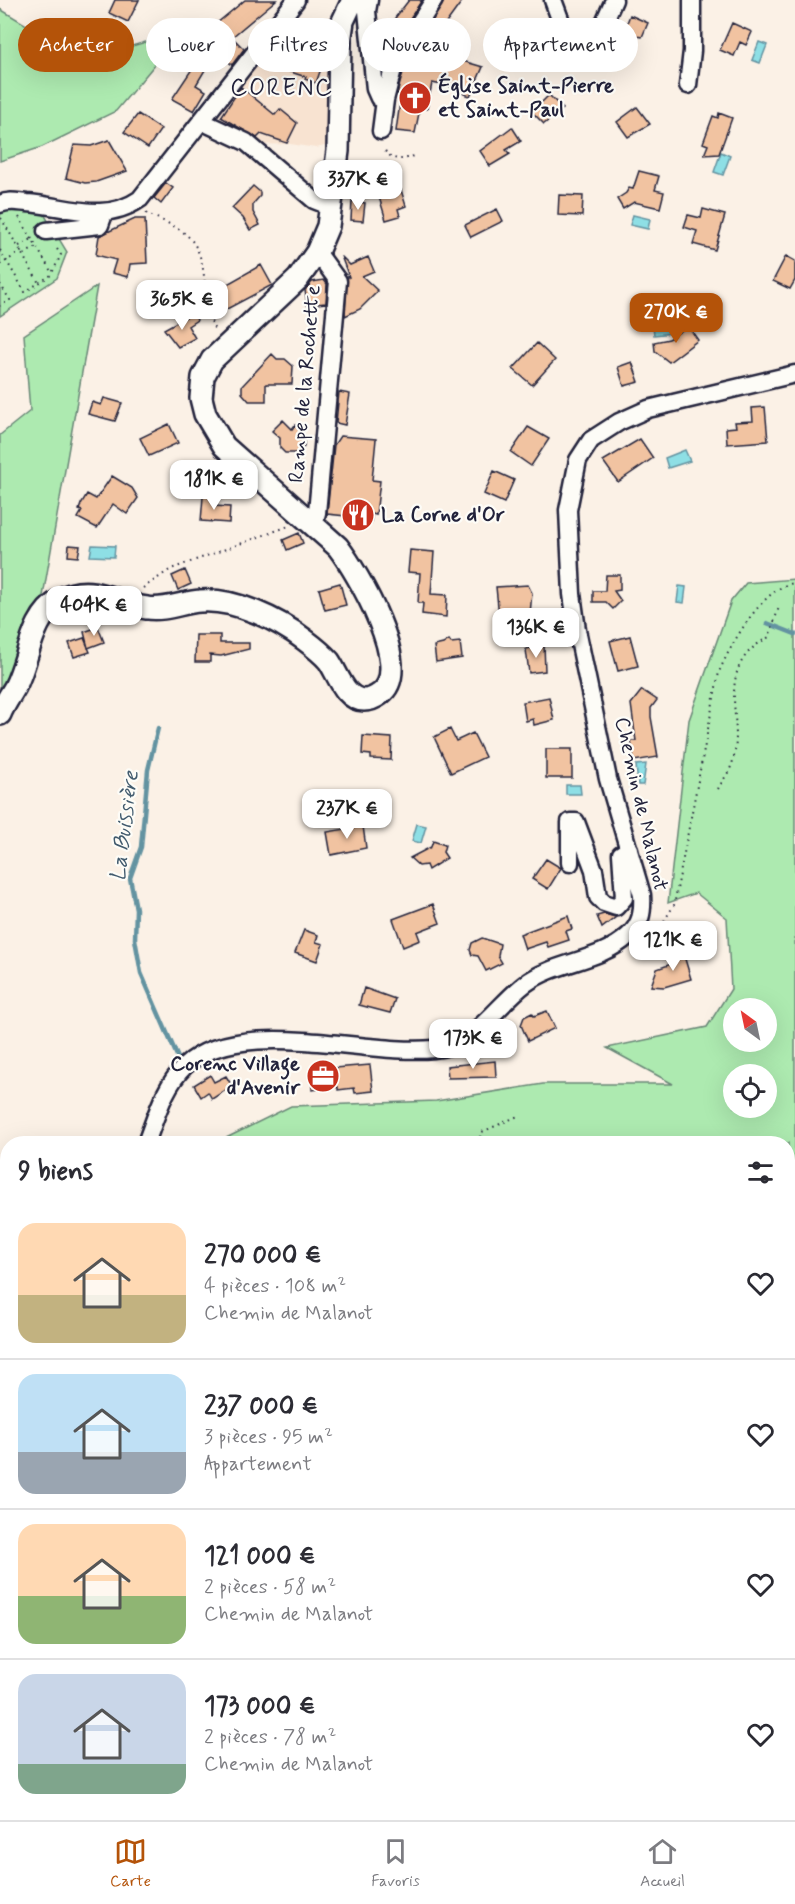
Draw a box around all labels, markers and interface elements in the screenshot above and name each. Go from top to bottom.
chip: Acheter [18,18,134,72]
chip: Louer [146,18,236,72]
chip: Filtres [248,18,349,72]
chip: Nouveau [361,18,471,72]
chip: Appartement [483,18,638,72]
place label: Église Saint-Pierre et Saint-Paul [438,72,614,124]
district label: CORENC [230,73,334,104]
church icon: Église Saint-Pierre et Saint-Paul [397,80,433,116]
pin: 337K € [309,160,407,211]
text: 337K € [327,166,389,193]
pin: 365K € [133,280,231,331]
street label: Rampe de la Rochette [282,284,328,484]
text: 365K € [150,286,214,313]
pin: 270K € [627,293,725,344]
text: 270K € [644,299,708,326]
pin: 181K € [165,460,263,511]
text: 181K € [184,466,244,493]
restaurant icon: La Corne d'Or [340,497,376,533]
place label: La Corne d'Or [381,501,505,529]
pin: 404K € [45,586,143,637]
text: 404K € [60,592,128,619]
pin: 136K € [487,608,585,659]
text: 136K € [506,614,566,641]
street label: Chemin de Malanot [607,714,675,894]
water label: La Buissière [104,768,146,883]
pin: 237K € [298,789,396,840]
text: 237K € [316,795,378,822]
pin: 121K € [624,921,722,972]
text: 121K € [643,927,703,954]
north arrow [723,998,777,1052]
map controls [723,998,777,1118]
pin: 173K € [424,1019,522,1070]
text: 173K € [443,1025,503,1052]
place label: Corenc Village d'Avenir [170,1050,301,1102]
office icon: Corenc Village d'Avenir [305,1058,341,1094]
button: locate [723,1064,777,1118]
text: 9 biens [18,1155,93,1189]
icon: filters [744,1156,777,1189]
text: 270 000 € [204,1239,322,1273]
icon: home [66,1247,138,1319]
icon: heart [744,1267,777,1300]
text: 4 pièces · 108 m² [204,1273,346,1300]
text: Chemin de Malanot [204,1300,373,1327]
text: 237 000 € [204,1390,318,1424]
icon: home [66,1398,138,1470]
icon: heart [744,1418,777,1451]
text: 3 pièces · 95 m² [204,1424,333,1451]
text: Appartement [204,1451,312,1478]
text: 121 000 € [204,1540,316,1574]
icon: home [66,1548,138,1620]
icon: heart [744,1568,777,1601]
text: 2 pièces · 58 m² [204,1574,336,1601]
text: Chemin de Malanot [204,1601,373,1628]
text: 173 000 € [204,1690,315,1724]
icon: home [66,1698,138,1770]
icon: heart [744,1718,777,1751]
text: 2 pièces · 78 m² [204,1724,336,1751]
text: Chemin de Malanot [204,1751,373,1778]
tab: Carte [110,1835,151,1892]
tab: Favoris [371,1835,420,1892]
tab: Accueil [640,1835,685,1892]

